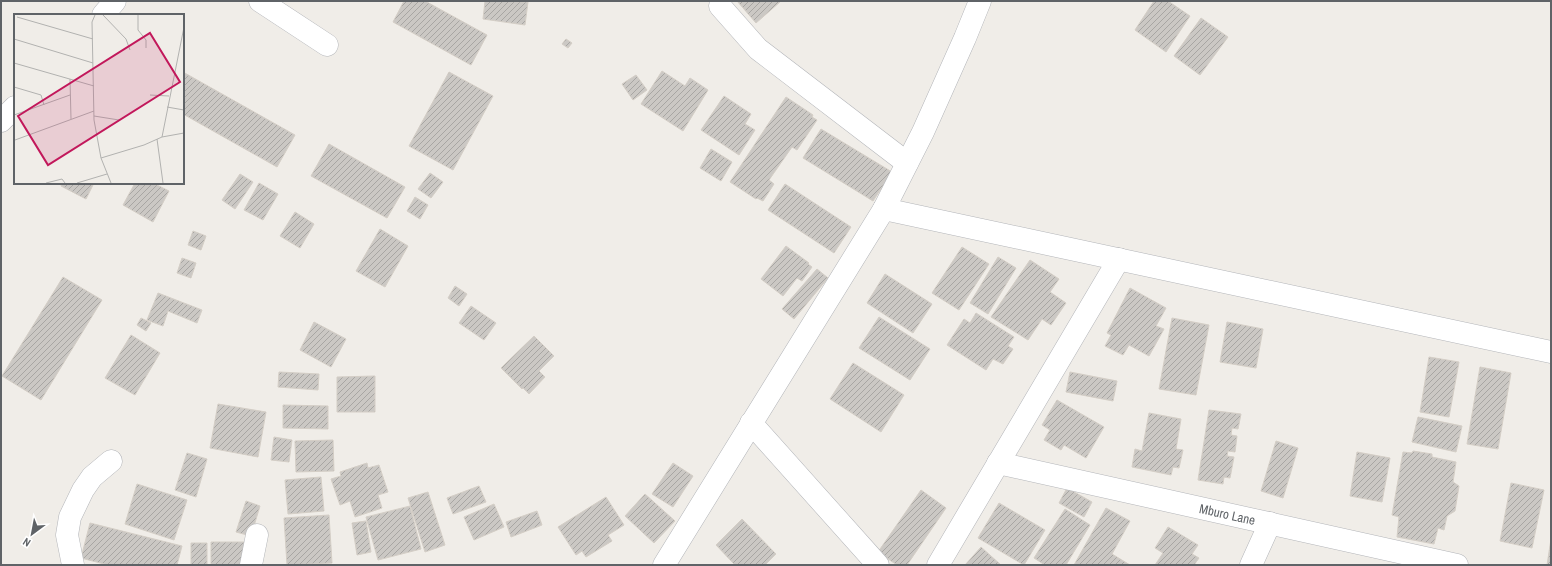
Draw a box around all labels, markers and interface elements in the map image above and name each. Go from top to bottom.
inset map [14,14,184,184]
street label: Mburo Lane [1198,500,1257,528]
north arrow [12,514,52,554]
text: N [20,535,33,550]

